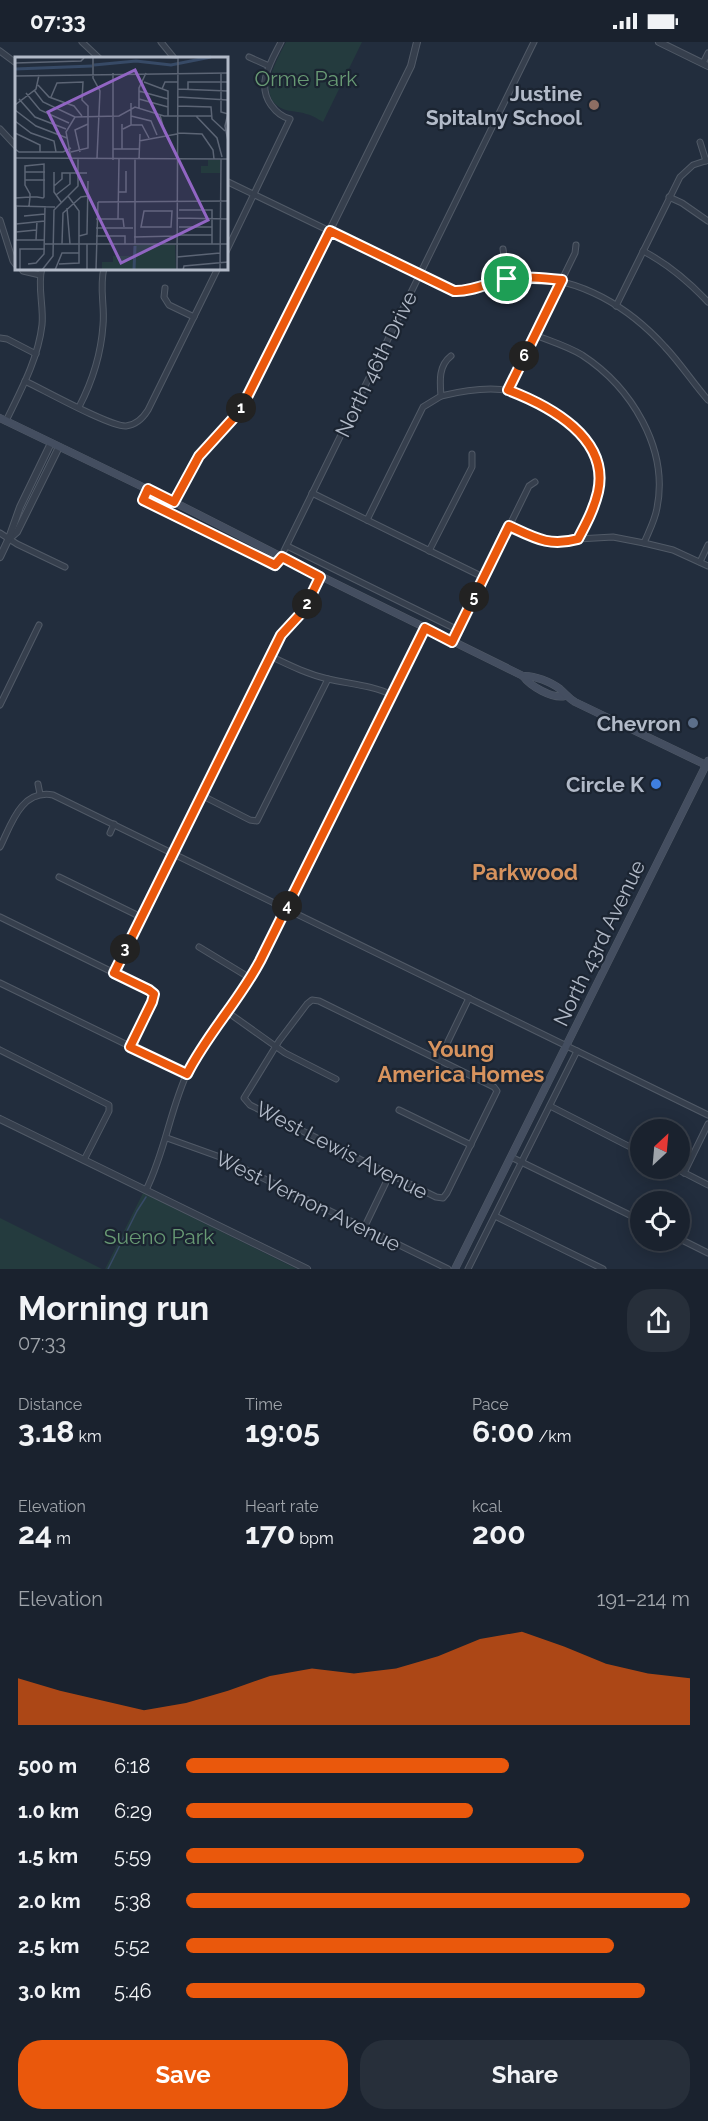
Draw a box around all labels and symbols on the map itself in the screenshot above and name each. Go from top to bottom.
inset map [15,57,228,270]
park label: Orme Park [255,66,357,91]
place label: Justine Spitalny School [426,81,582,130]
marker: Justine Spitalny School [587,98,601,112]
pin [481,253,532,304]
street label: North 46th Drive [330,287,422,441]
pin: 6 [509,341,539,371]
pin: 1 [226,393,256,423]
pin: 5 [459,582,489,612]
pin: 2 [292,589,322,619]
place label: Chevron [597,711,681,736]
marker: Chevron [686,716,700,730]
place label: Circle K [566,772,645,797]
marker: Circle K [649,777,663,791]
street label: North 43rd Avenue [548,856,650,1030]
district label: Parkwood [472,859,578,885]
pin: 4 [272,891,302,921]
pin: 3 [110,934,140,964]
district label: Young America Homes [378,1036,545,1087]
street label: West Lewis Avenue [252,1096,432,1204]
north arrow [630,1119,690,1179]
street label: West Vernon Avenue [211,1145,405,1257]
park label: Sueno Park [104,1224,214,1249]

